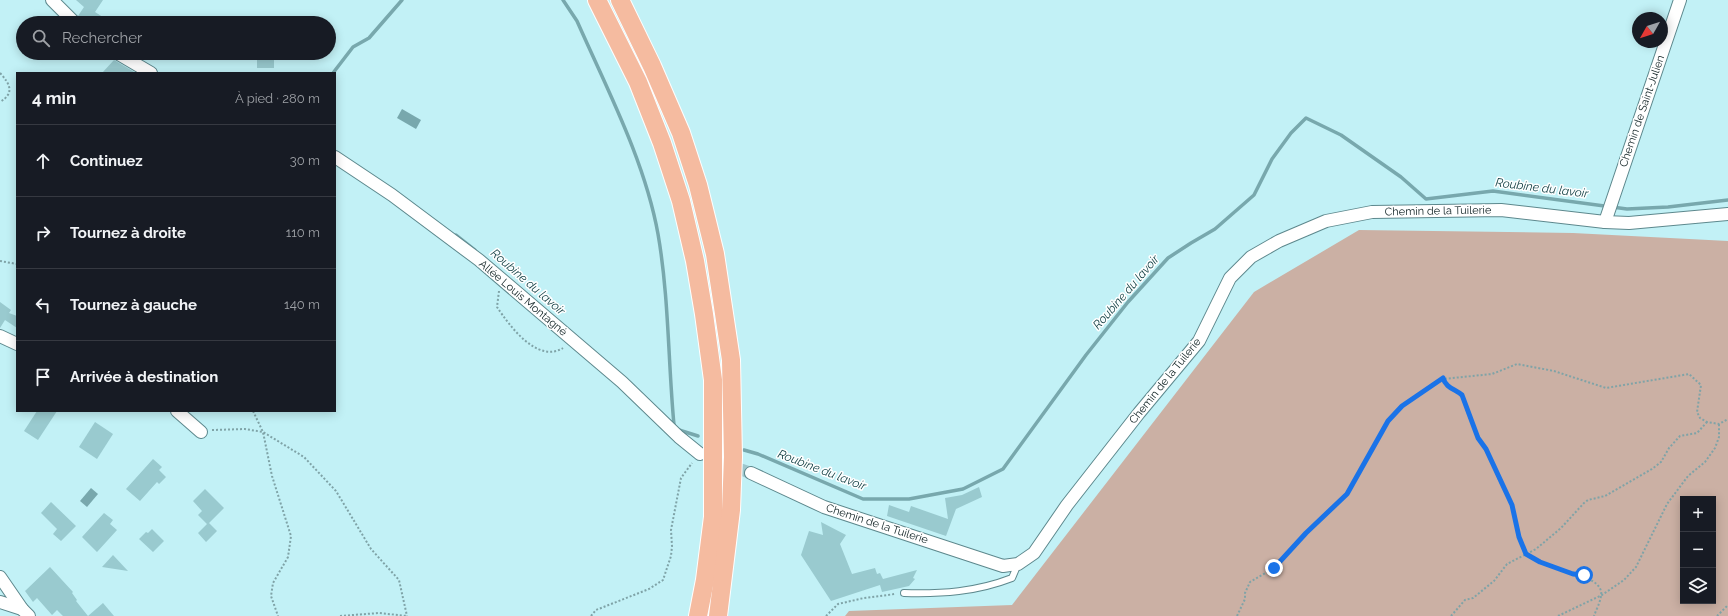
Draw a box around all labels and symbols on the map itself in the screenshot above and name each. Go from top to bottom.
north arrow [1632,12,1668,48]
street label: Chemin de Saint-Julien [1617,53,1667,169]
water label: Roubine du lavoir [1495,175,1590,201]
street label: Chemin de la Tuilerie [1385,204,1492,218]
water label: Roubine du lavoir [488,246,569,319]
water label: Roubine du lavoir [1090,251,1163,332]
street label: Allée Louis Montagné [476,257,570,339]
street label: Chemin de la Tuilerie [1126,335,1204,427]
water label: Roubine du lavoir [776,447,869,494]
street label: Chemin de la Tuilerie [824,501,930,547]
route end [1265,559,1283,577]
route start [1575,566,1593,584]

